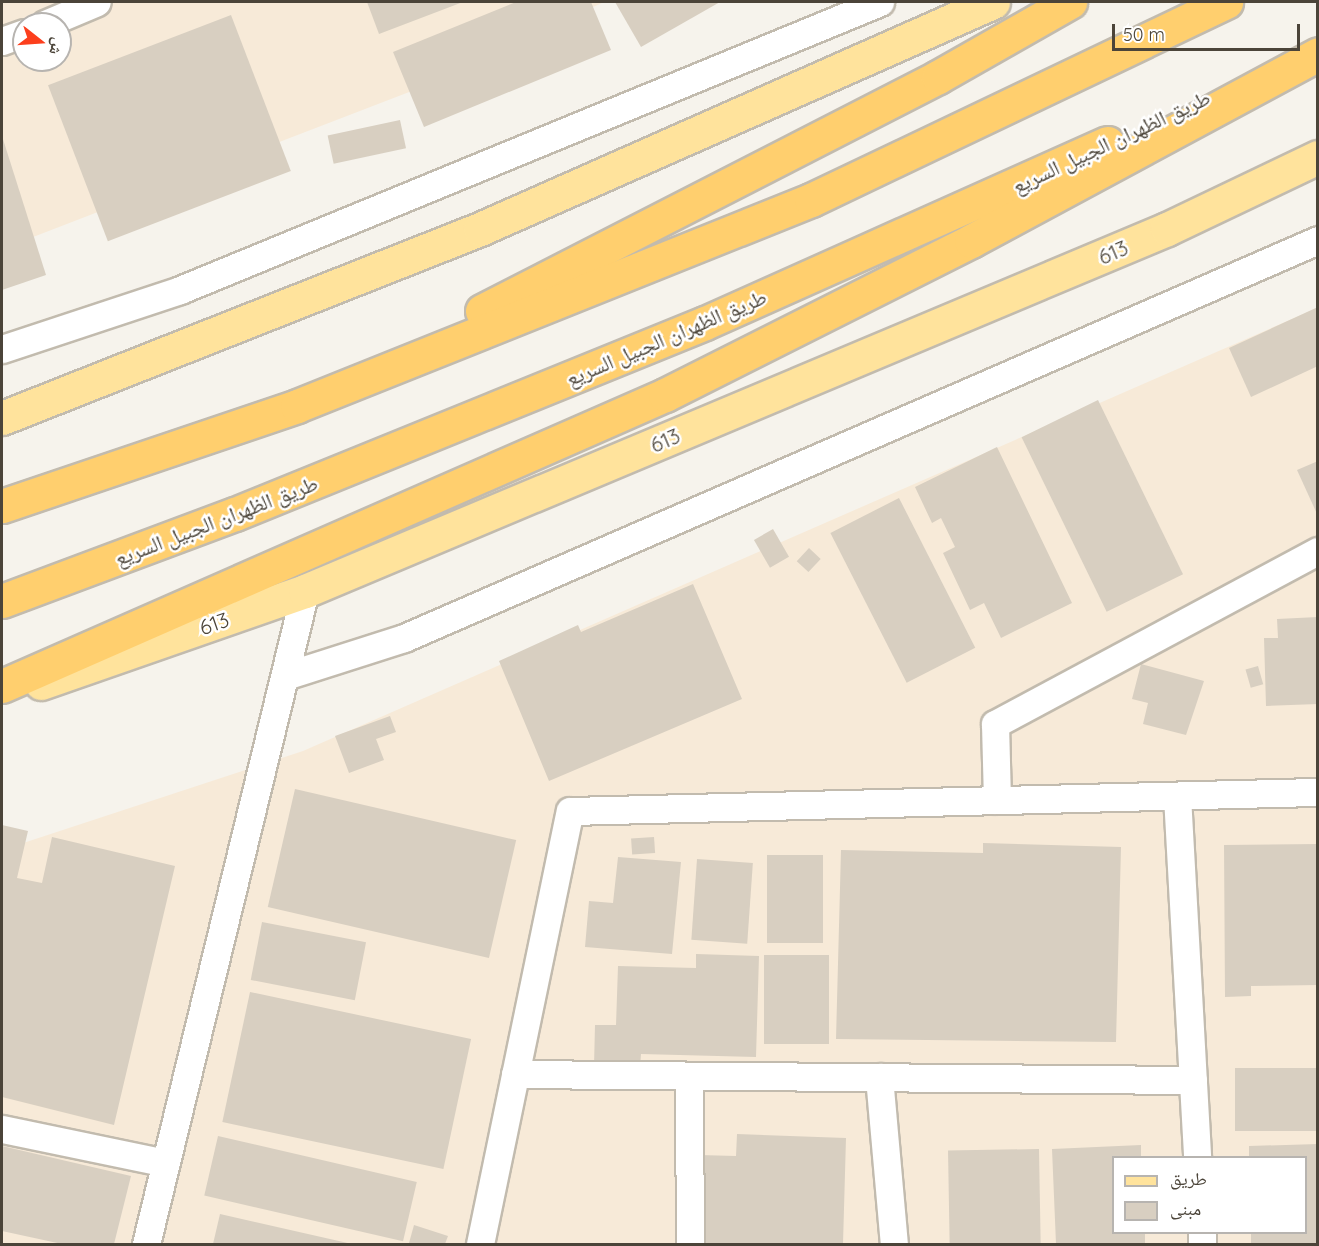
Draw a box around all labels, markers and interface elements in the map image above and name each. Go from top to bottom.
north arrow [12,12,72,72]
scale bar [1115,12,1302,50]
text: 50 m [1123,23,1165,46]
text: ش [45,36,69,58]
street label: طريق الظهران الجبيل السريع [1008,84,1214,198]
street label: 613 [1094,235,1132,269]
street label: طريق الظهران الجبيل السريع [562,283,770,391]
street label: 613 [646,423,684,457]
street label: طريق الظهران الجبيل السريع [111,470,321,570]
street label: 613 [196,606,232,640]
legend [1112,1156,1307,1234]
text: طريق [1170,1167,1207,1190]
text: مبنى [1170,1197,1201,1220]

